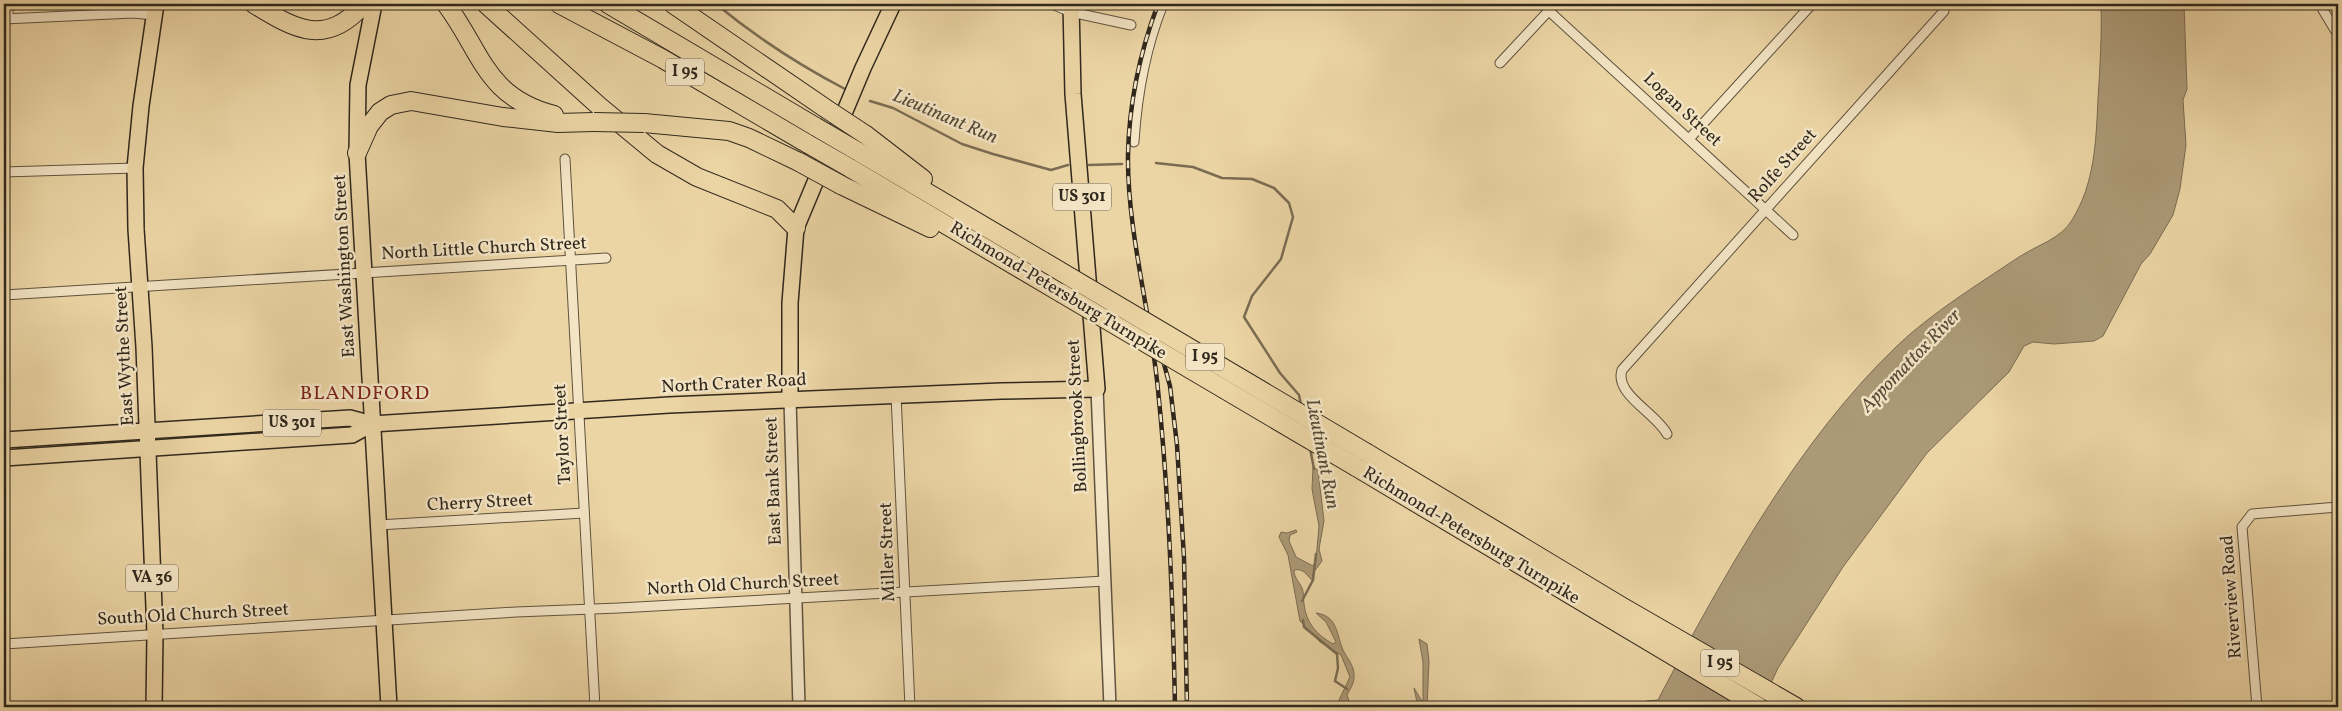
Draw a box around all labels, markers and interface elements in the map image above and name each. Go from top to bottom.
road number: I 95 [666,58,704,86]
street label: Logan Street [1637,67,1727,153]
water label: Lieutinant Run [888,83,1002,151]
street label: Rolfe Street [1743,123,1823,209]
street label: East Washington Street [328,174,362,358]
road number: US 301 [1053,183,1111,210]
street label: Richmond-Petersburg Turnpike [945,216,1171,366]
street label: North Little Church Street [381,231,587,267]
street label: East Wythe Street [109,285,141,427]
water label: Appomattox River [1854,303,1968,419]
street label: Bollingbrook Street [1061,339,1095,493]
road number: I 95 [1186,344,1224,371]
street label: North Crater Road [661,368,807,400]
district label: BLANDFORD [300,380,430,408]
street label: Taylor Street [548,383,578,485]
water label: Lieutinant Run [1299,397,1345,512]
road number: US 301 [263,409,321,436]
street label: East Bank Street [759,416,789,546]
street label: Richmond-Petersburg Turnpike [1358,461,1584,611]
street label: Cherry Street [426,488,534,518]
street label: Miller Street [874,502,902,602]
street label: Riverview Road [2215,534,2249,660]
road number: VA 36 [126,564,178,592]
street label: North Old Church Street [646,567,840,603]
street label: South Old Church Street [97,597,289,633]
road number: I 95 [1701,650,1739,676]

